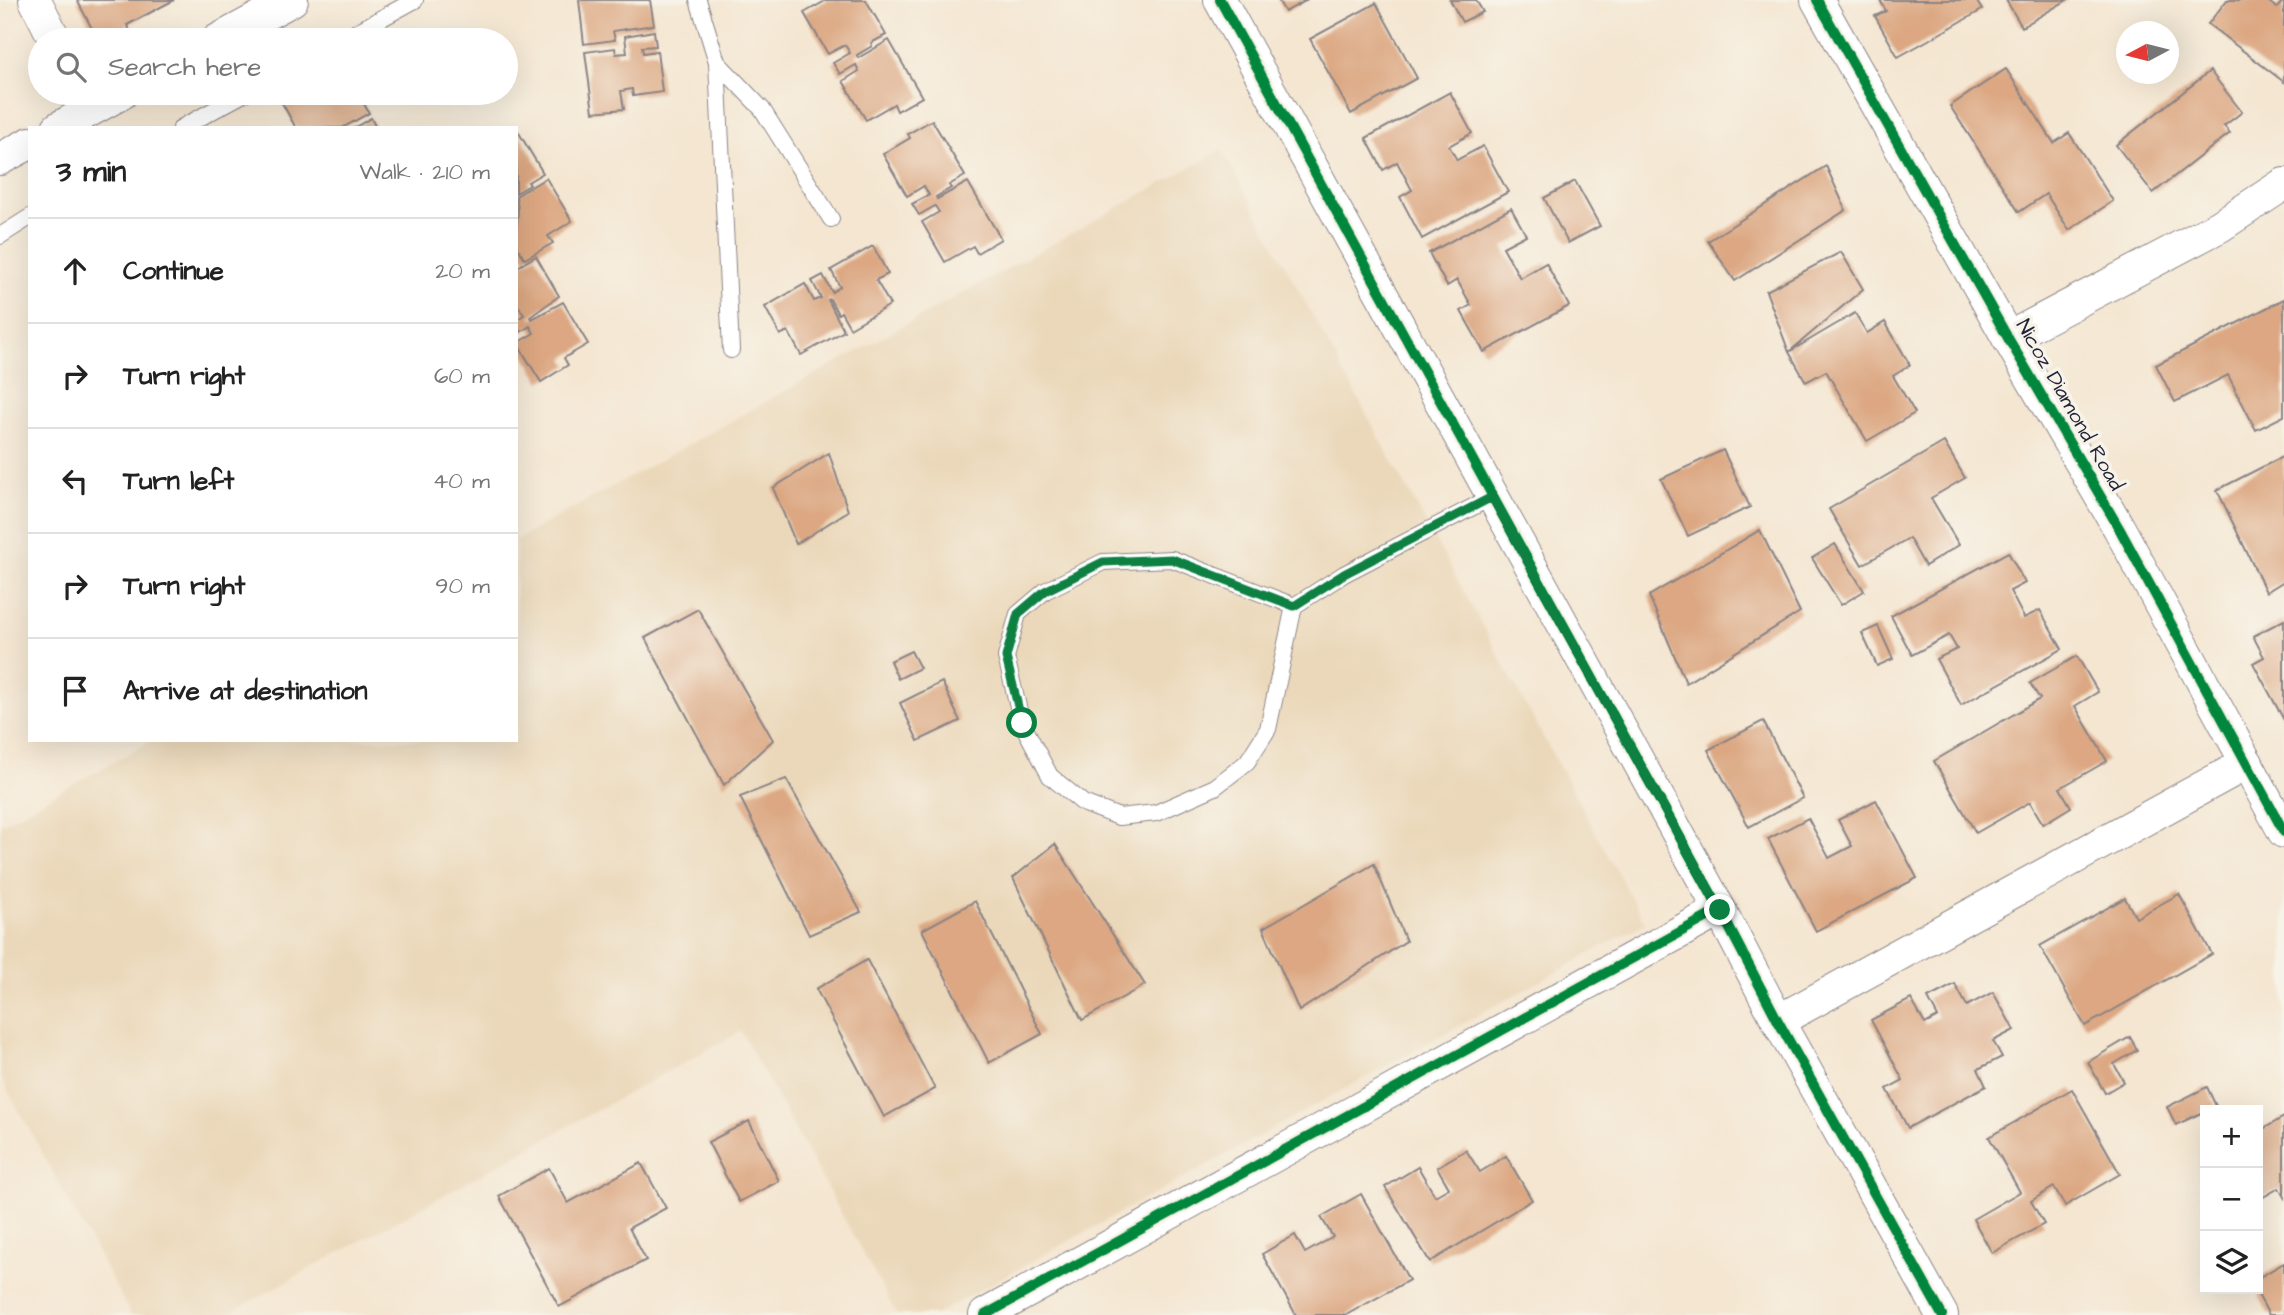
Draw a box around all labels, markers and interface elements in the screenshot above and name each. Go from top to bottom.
north arrow [2116,21,2179,84]
search box [28,28,518,105]
icon: search [52,48,90,86]
text: Search here [108,49,261,85]
text: 3 min [56,151,126,193]
text: Walk · 210 m [360,156,490,188]
icon: ahead [56,252,94,290]
text: Continue [123,253,224,289]
text: 20 m [435,255,490,287]
street label: Nicoz Diamond Road [2009,314,2131,496]
icon: right [56,357,94,395]
text: Turn right [123,358,245,394]
text: 60 m [434,360,490,392]
icon: left [56,462,94,500]
text: Turn left [123,463,234,499]
text: 40 m [433,465,490,497]
icon: right [56,567,94,605]
text: Turn right [123,568,245,604]
text: 90 m [435,570,490,602]
icon: arrive [56,672,94,710]
text: Arrive at destination [123,673,368,709]
route start [1006,707,1037,738]
route end [1704,894,1735,925]
map controls [2200,1105,2263,1294]
button: + [2200,1105,2263,1168]
button: − [2200,1168,2263,1231]
button: layers [2200,1231,2263,1294]

